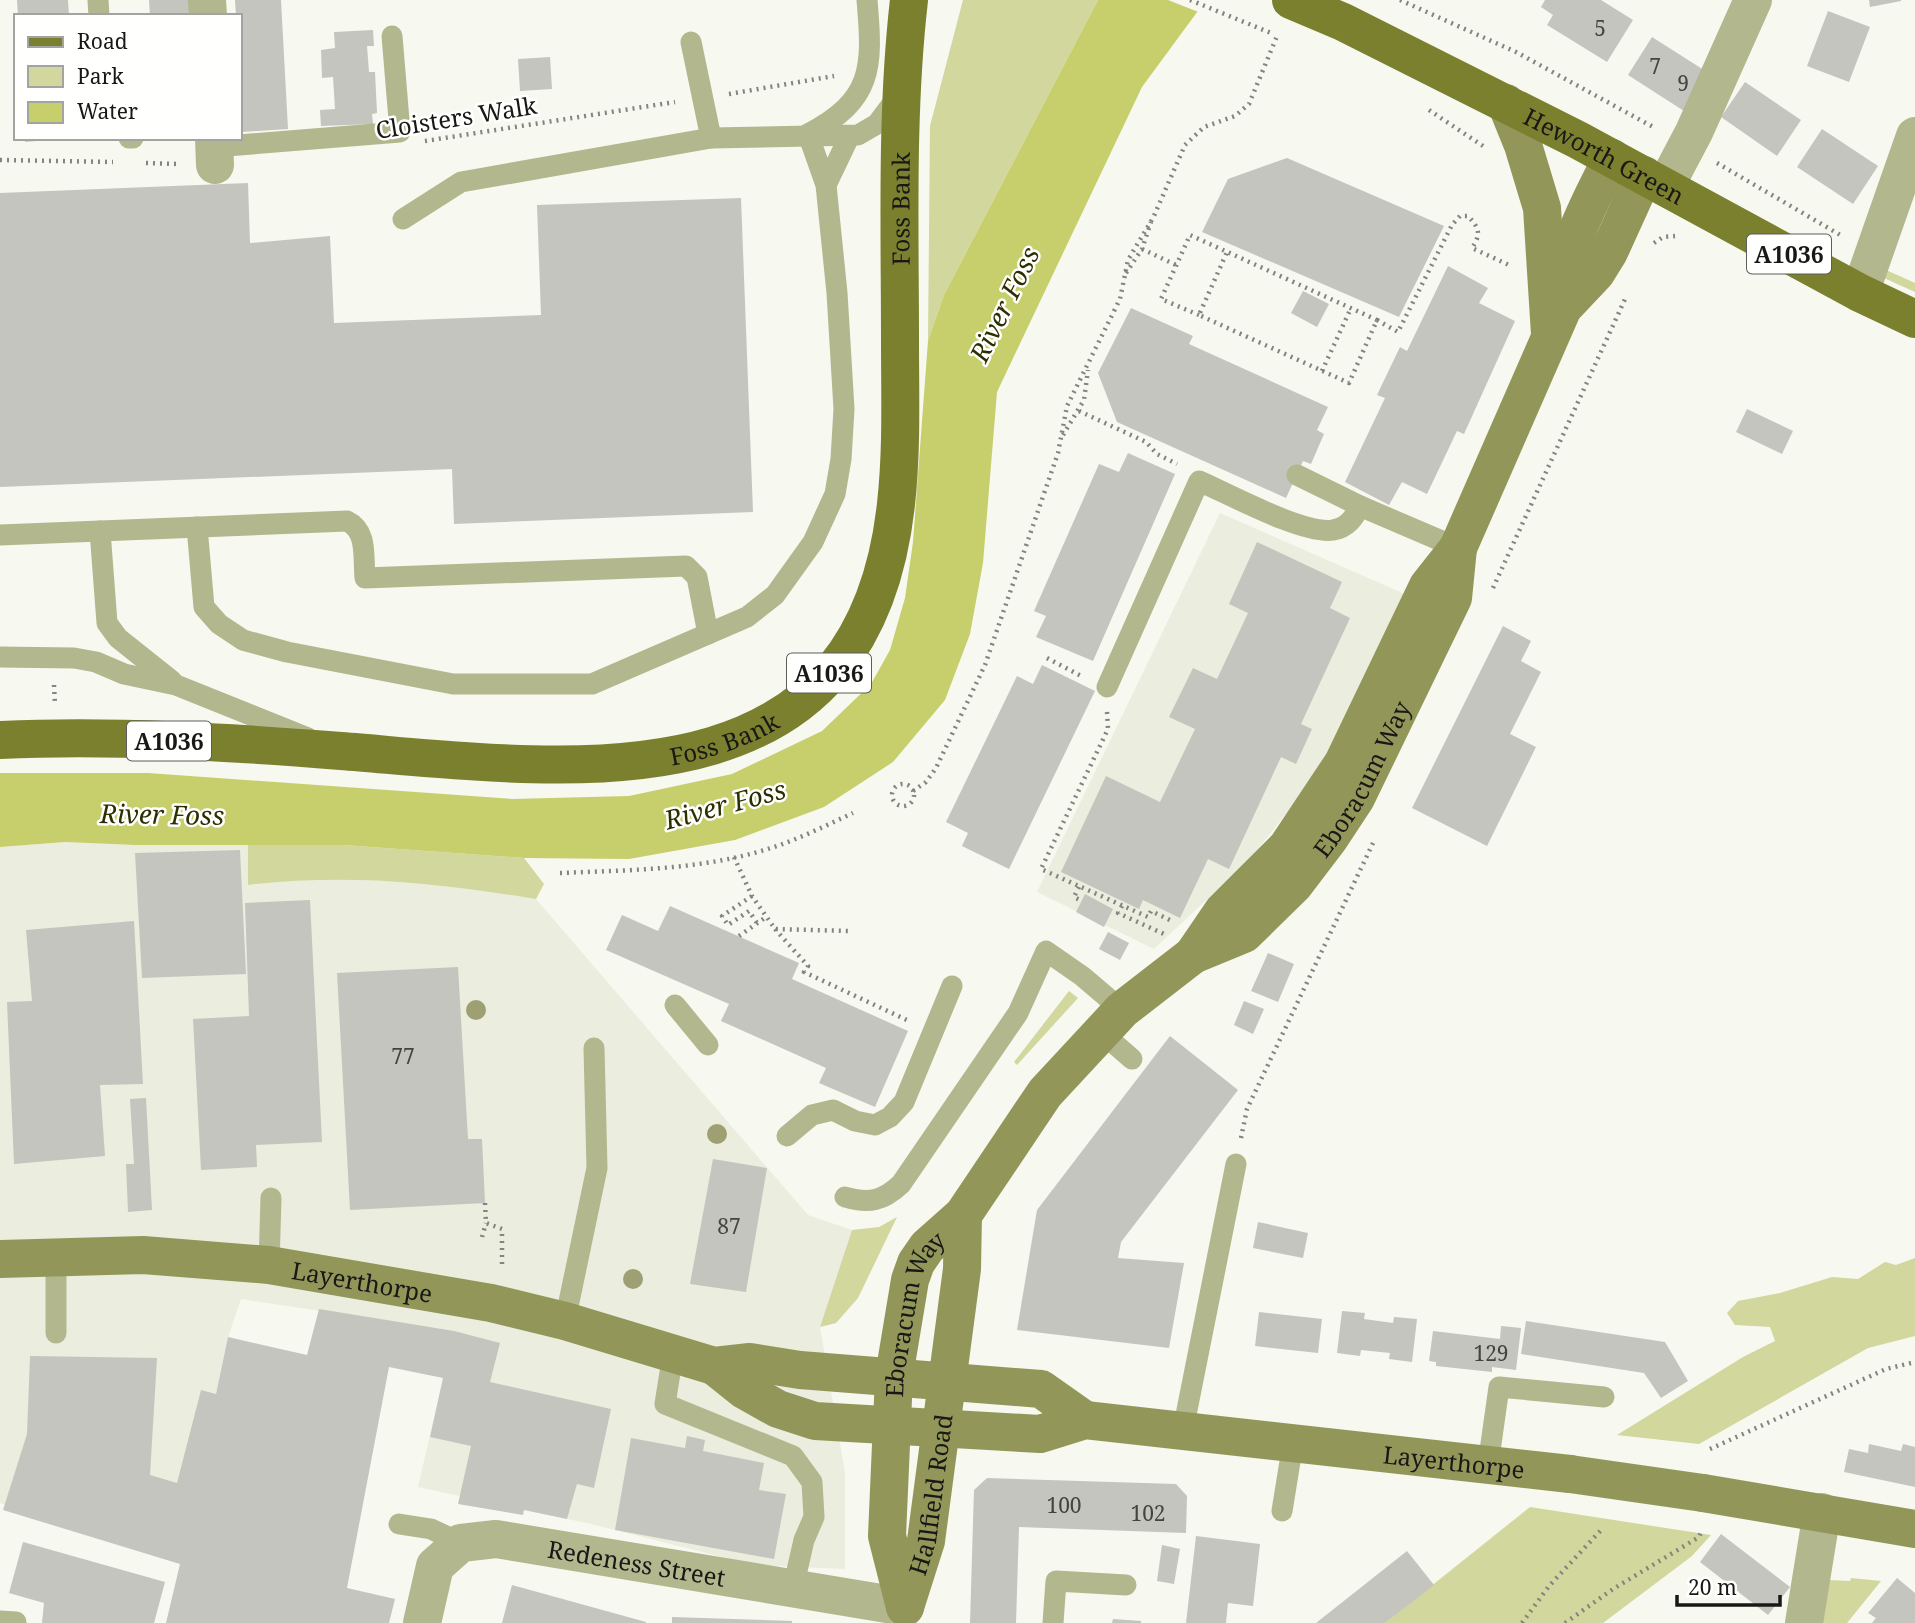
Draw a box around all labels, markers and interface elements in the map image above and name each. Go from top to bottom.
legend [14,14,242,140]
house number: 5 [1594,14,1606,42]
text: Road [77,27,128,55]
house number: 7 [1649,52,1661,80]
text: Park [77,62,124,90]
house number: 9 [1677,69,1689,97]
street label: Cloisters Walk [373,88,540,146]
text: Water [77,97,138,125]
street label: Heworth Green [1519,99,1691,211]
street label: Foss Bank [883,151,916,266]
road number: A1036 [1747,234,1831,274]
water label: River Foss [960,240,1047,369]
road number: A1036 [787,653,871,692]
street label: Eboracum Way [1305,695,1418,864]
street label: Foss Bank [667,703,785,772]
road number: A1036 [127,722,211,761]
water label: River Foss [659,771,790,838]
water label: River Foss [99,795,224,833]
house number: 77 [391,1042,415,1070]
house number: 87 [717,1212,741,1240]
street label: Eboracum Way [877,1223,952,1398]
street label: Layerthorpe [289,1253,435,1309]
house number: 129 [1473,1339,1509,1367]
street label: Hallfield Road [900,1412,959,1579]
street label: Layerthorpe [1381,1437,1526,1485]
house number: 100 [1046,1491,1082,1519]
house number: 102 [1130,1499,1166,1527]
street label: Redeness Street [545,1531,728,1593]
scale bar [1677,1564,1780,1608]
text: 20 m [1688,1573,1737,1601]

